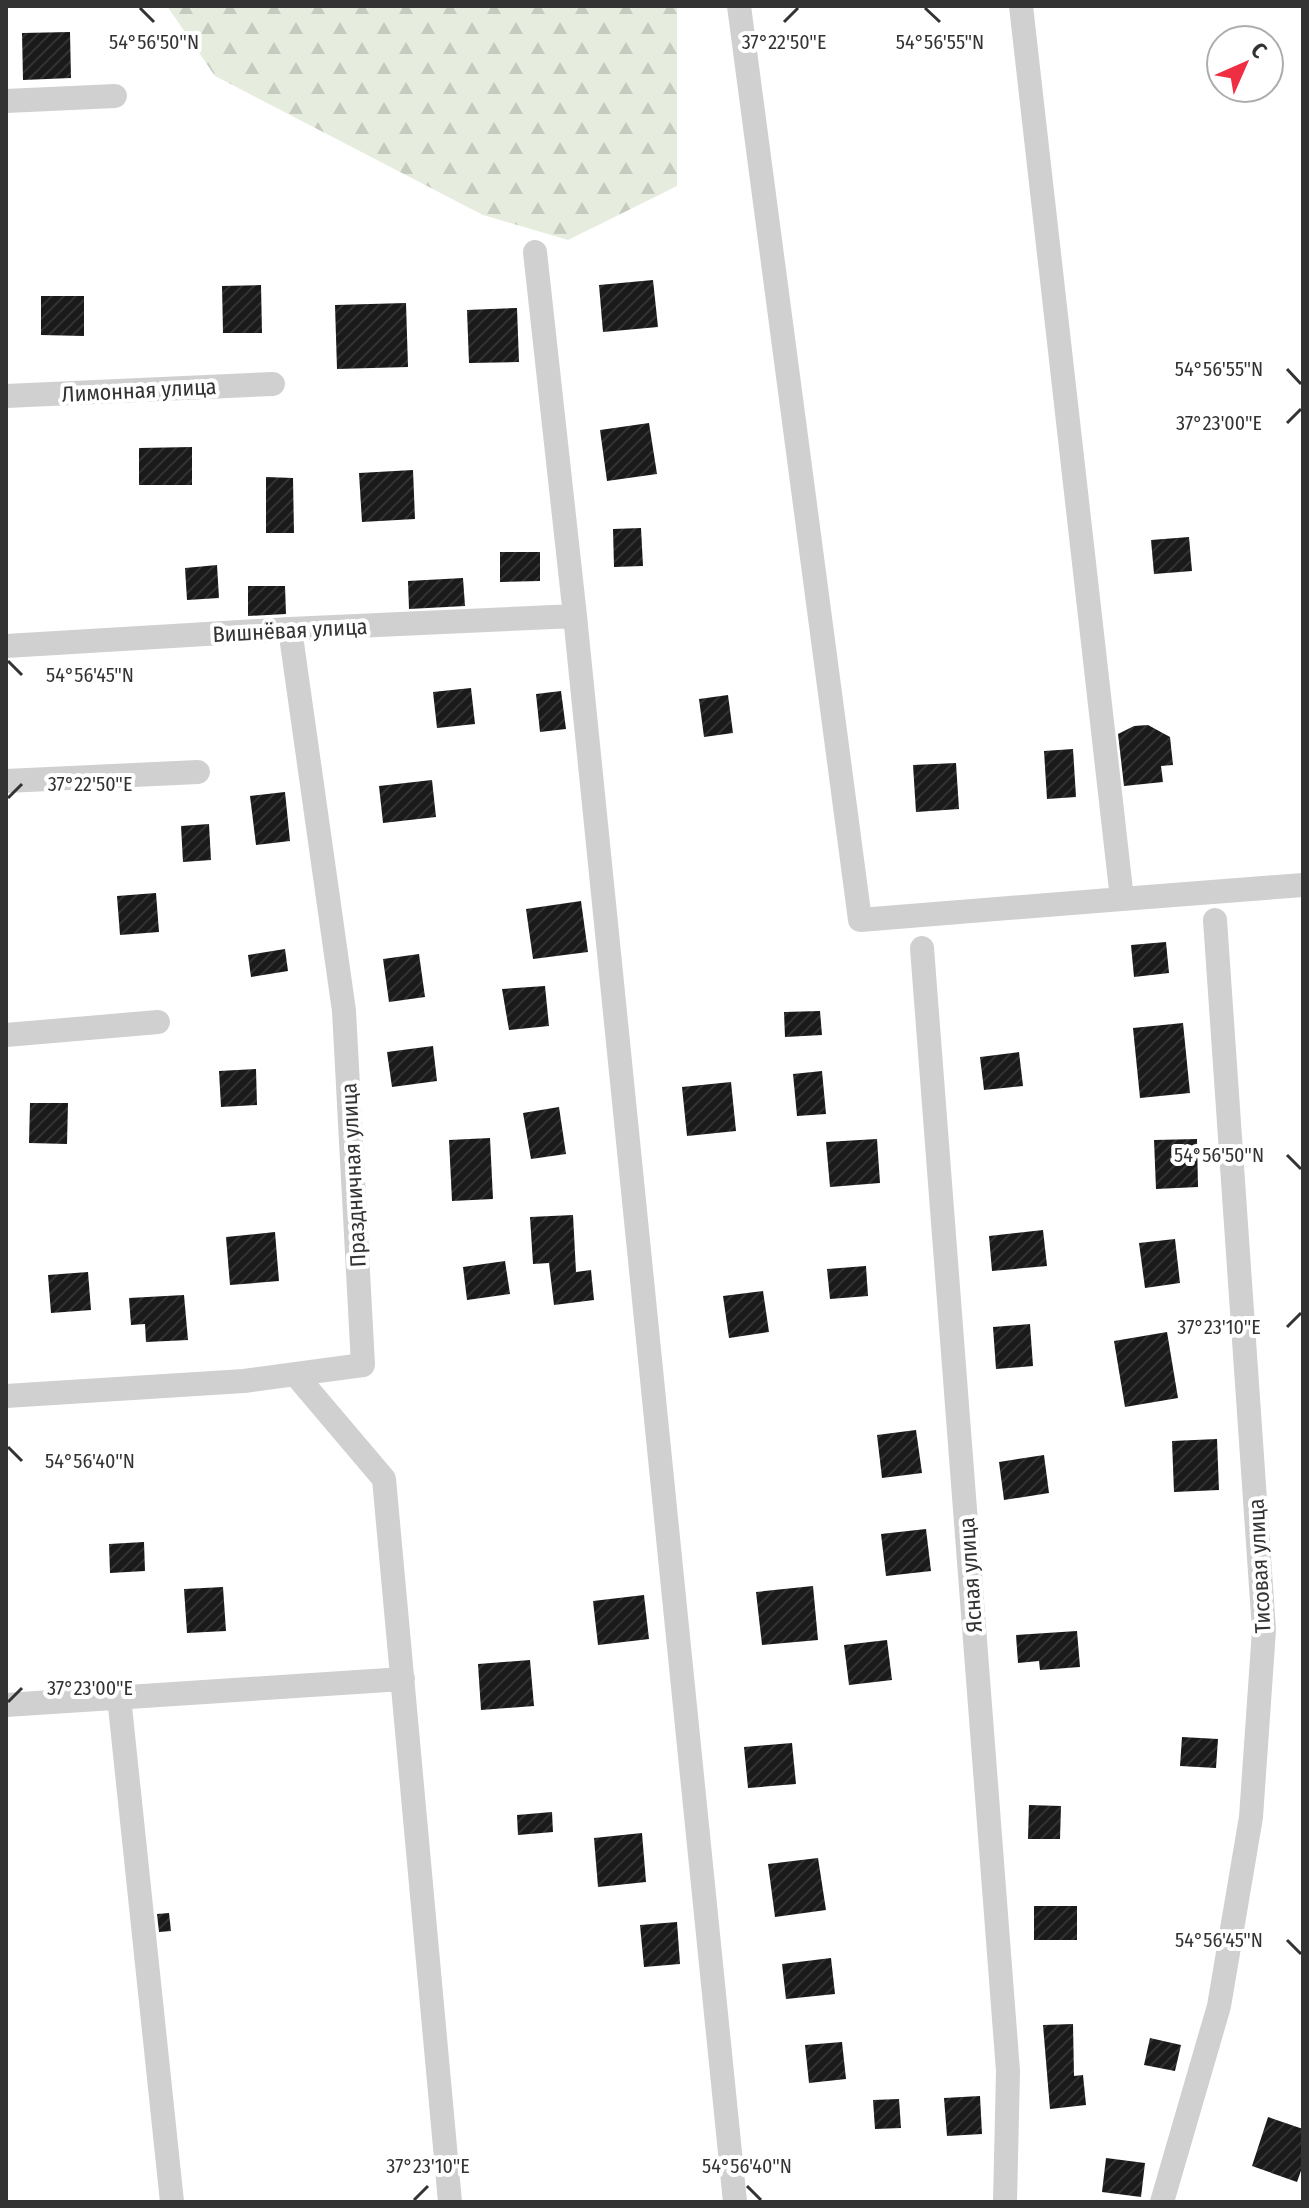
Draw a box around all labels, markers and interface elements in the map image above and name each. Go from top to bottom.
north arrow [1205,24,1285,104]
text: 54°56'50"N [109,30,199,54]
text: 37°22'50"E [742,30,826,54]
text: 54°56'55"N [896,30,984,54]
text: С [1245,37,1273,64]
text: 54°56'55"N [1175,357,1263,381]
street label: Лимонная улица [61,373,217,408]
text: 37°23'00"E [1176,411,1262,435]
street label: Вишнёвая улица [212,613,368,648]
text: 54°56'45"N [46,663,134,687]
text: 37°22'50"E [48,772,132,796]
street label: Праздничная улица [335,1082,372,1268]
text: 54°56'50"N [1174,1143,1264,1167]
text: 37°23'10"E [1177,1315,1261,1339]
text: 54°56'40"N [45,1449,135,1473]
street label: Тисовая улица [1242,1498,1277,1634]
street label: Ясная улица [953,1517,988,1633]
text: 37°23'00"E [47,1676,133,1700]
text: 54°56'45"N [1175,1928,1263,1952]
text: 37°23'10"E [386,2154,470,2178]
text: 54°56'40"N [702,2154,792,2178]

